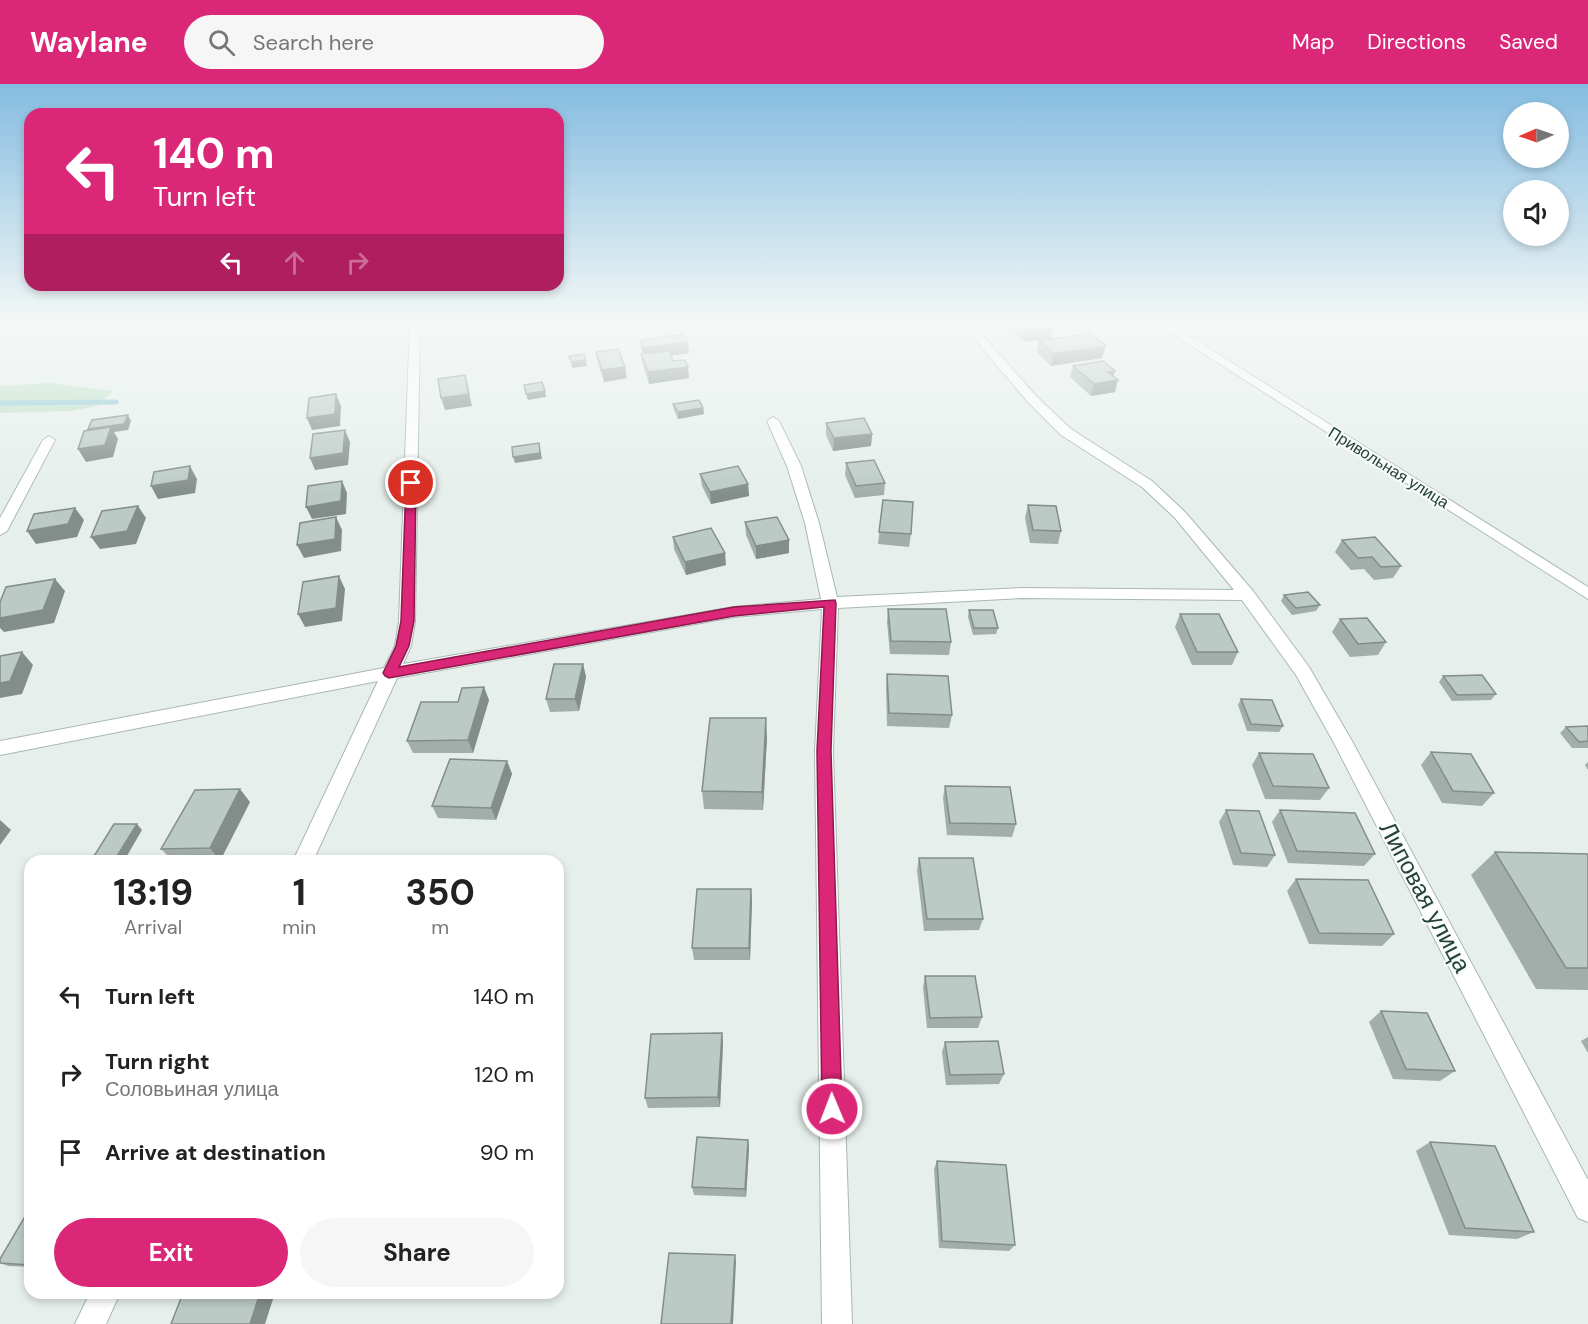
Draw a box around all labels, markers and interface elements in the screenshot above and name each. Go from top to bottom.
search box [184,15,604,69]
text: Waylane [30,24,148,61]
icon: search [205,26,238,59]
text: Search here [253,28,374,57]
text: Map [1292,28,1334,56]
text: Directions [1367,28,1466,56]
text: Saved [1499,28,1558,56]
north arrow [1503,102,1569,168]
map controls [1503,102,1569,246]
text: 140 m [153,126,275,181]
icon: left [54,132,132,210]
text: Turn left [153,179,256,214]
button: sound [1503,180,1569,246]
icon: left [215,246,248,279]
icon: ahead [278,246,311,279]
icon: right [341,246,374,279]
street label: Привольная улица [1324,422,1453,513]
pin [385,457,436,508]
icon: arrive [394,466,427,499]
street label: Липовая улица [1373,816,1479,978]
text: 13:19 [113,869,193,916]
text: 1 [293,869,306,916]
text: 350 [405,869,475,916]
text: Arrival [124,914,182,940]
text: min [282,914,316,940]
text: m [431,914,449,940]
icon: left [54,980,87,1013]
text: Turn left [105,982,195,1011]
text: 140 m [473,982,534,1011]
text: Turn right [105,1047,210,1076]
icon: right [54,1058,87,1091]
text: 120 m [474,1060,534,1089]
text: Соловьиная улица [105,1076,279,1102]
position arrow [800,1077,864,1141]
icon: arrive [54,1136,87,1169]
text: Arrive at destination [105,1138,326,1167]
text: 90 m [480,1138,534,1167]
button: Exit [54,1218,288,1287]
button: Share [300,1218,534,1287]

